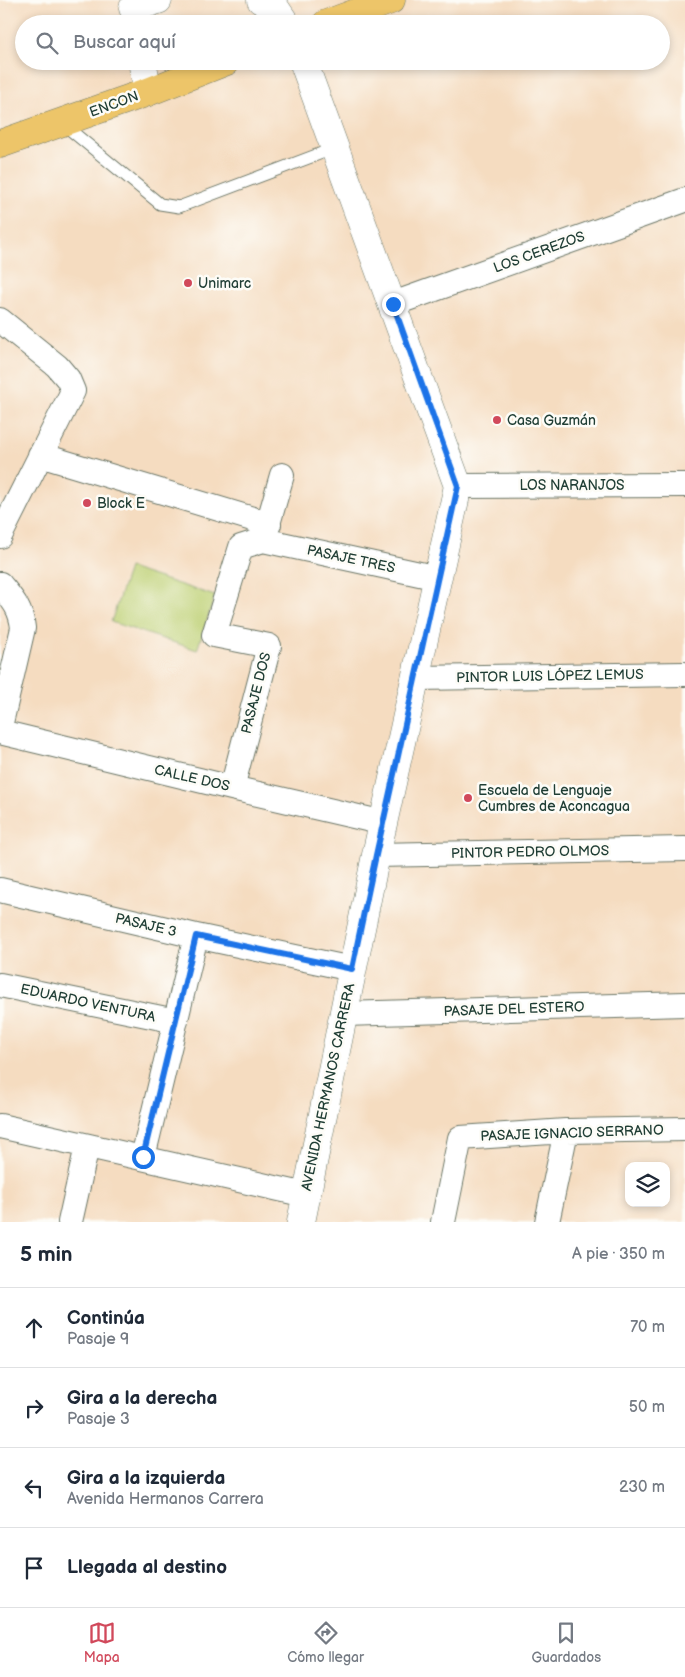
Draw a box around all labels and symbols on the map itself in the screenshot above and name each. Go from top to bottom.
street label: ENCON [87,87,141,121]
street label: LOS CEREZOS [491,228,587,276]
place label: Unimarc [198,275,251,292]
marker: Unimarc [182,277,194,289]
route end [382,293,405,316]
place label: Casa Guzmán [507,412,596,429]
marker: Casa Guzmán [491,414,503,426]
street label: LOS NARANJOS [519,477,625,494]
place label: Block E [97,495,145,512]
marker: Block E [81,497,93,509]
street label: PASAJE TRES [305,541,397,577]
street label: PASAJE DOS [238,651,274,735]
street label: PINTOR LUIS LÓPEZ LEMUS [456,665,644,686]
street label: CALLE DOS [153,761,231,795]
place label: Escuela de Lenguaje Cumbres de Aconcagua [478,782,630,815]
marker: Escuela de Lenguaje Cumbres de Aconcagua [462,792,474,804]
street label: PINTOR PEDRO OLMOS [451,842,609,862]
street label: PASAJE 3 [114,910,178,940]
street label: EDUARDO VENTURA [19,980,157,1026]
street label: AVENIDA HERMANOS CARRERA [298,981,358,1192]
street label: PASAJE DEL ESTERO [443,998,585,1020]
street label: PASAJE IGNACIO SERRANO [480,1121,664,1145]
route start [132,1146,155,1169]

